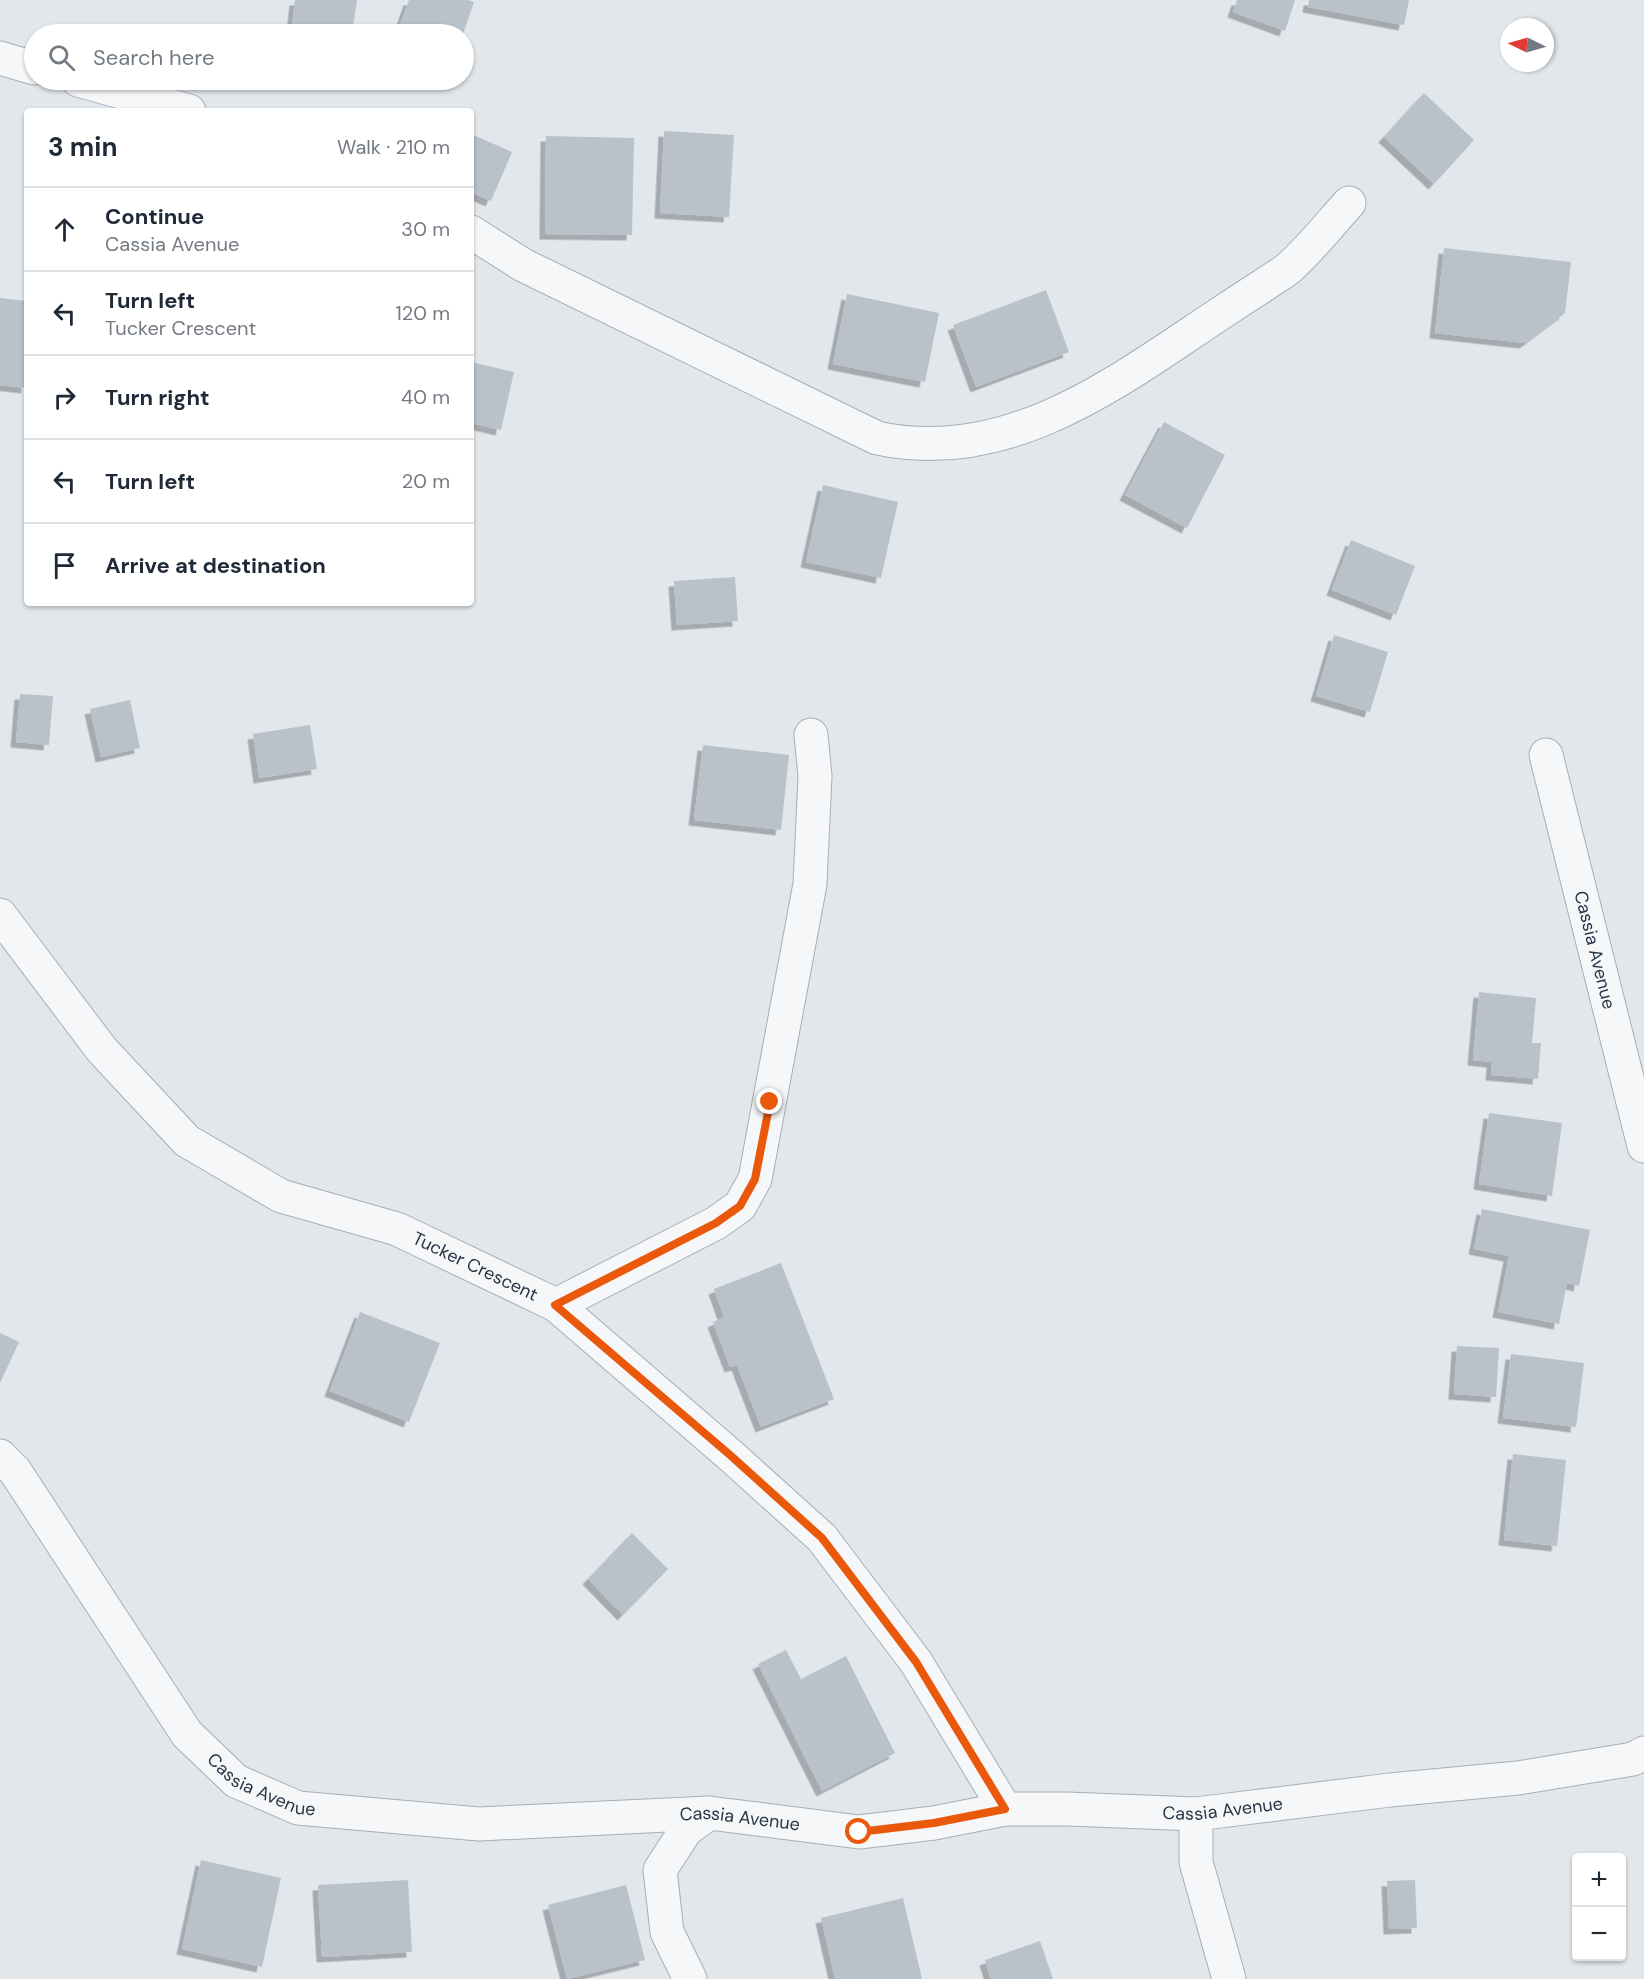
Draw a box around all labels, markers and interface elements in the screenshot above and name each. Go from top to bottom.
north arrow [1500,18,1554,72]
search box [24,24,474,90]
icon: search [45,41,78,74]
text: Search here [93,43,214,72]
text: 3 min [48,130,117,164]
text: Walk · 210 m [337,134,450,160]
text: Continue [105,202,204,231]
icon: ahead [48,213,81,246]
text: 30 m [401,216,450,242]
text: Cassia Avenue [105,231,239,257]
text: Turn left [105,286,195,315]
icon: left [48,297,81,330]
text: 120 m [396,300,450,326]
text: Tucker Crescent [105,315,256,341]
icon: right [48,381,81,414]
text: Turn right [105,383,210,412]
text: 40 m [401,384,450,410]
icon: left [48,465,81,498]
text: Turn left [105,467,195,496]
text: 20 m [402,468,450,494]
icon: arrive [48,549,81,582]
text: Arrive at destination [105,551,326,580]
street label: Cassia Avenue [1569,888,1621,1012]
route end [756,1088,782,1114]
street label: Tucker Crescent [409,1226,542,1307]
street label: Cassia Avenue [202,1748,316,1821]
street label: Cassia Avenue [1162,1791,1284,1826]
street label: Cassia Avenue [679,1801,801,1836]
route start [845,1818,871,1844]
map controls [1572,1853,1626,1961]
button: + [1572,1853,1626,1907]
button: − [1572,1907,1626,1961]

